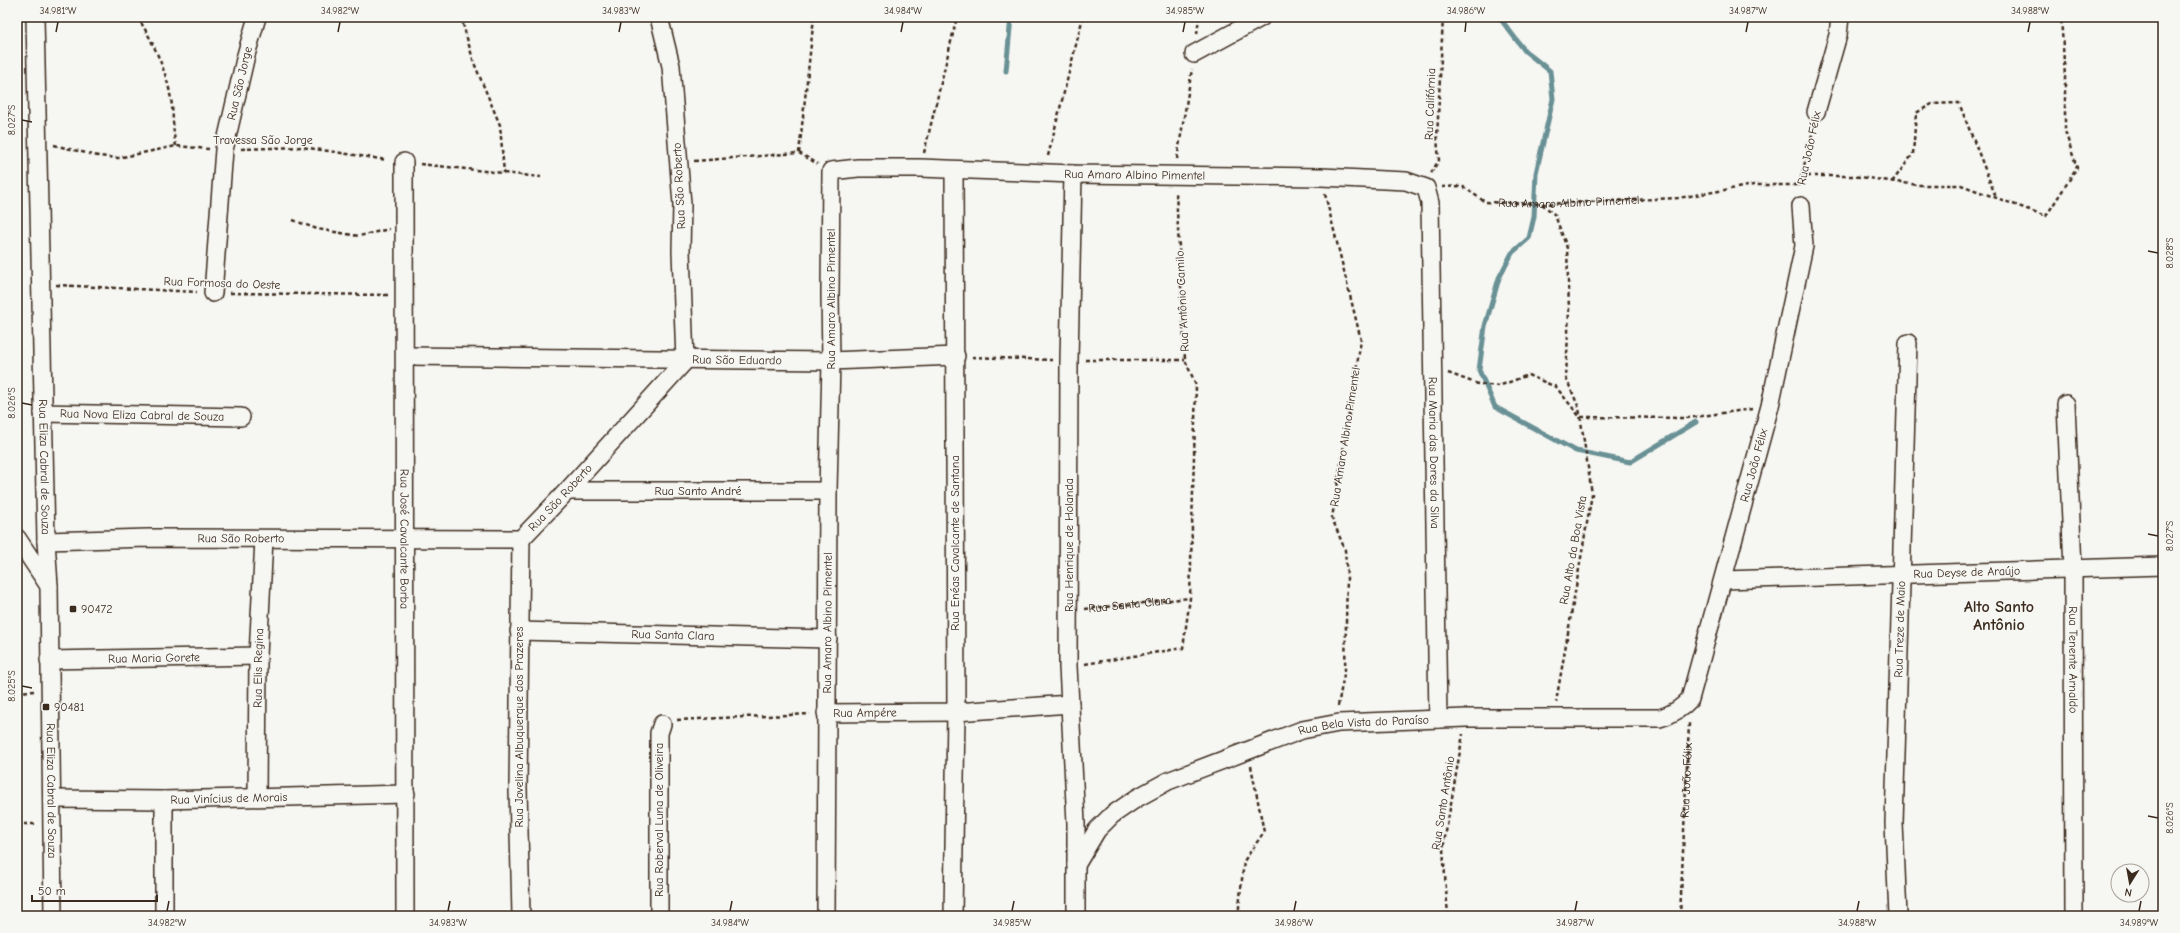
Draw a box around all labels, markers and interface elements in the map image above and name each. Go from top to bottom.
text: 34.981°W [40,5,77,17]
text: 34.982°W [321,5,359,17]
text: 34.983°W [602,5,640,17]
text: 34.984°W [884,5,922,17]
text: 34.985°W [1166,5,1205,17]
text: 34.986°W [1447,5,1486,17]
text: 34.987°W [1729,5,1767,17]
text: 34.988°W [2011,5,2049,17]
street label: Rua São Jorge [224,45,255,121]
street label: Rua Califórnia [1422,68,1438,140]
text: 8.027°S [6,104,18,135]
street label: Rua João Félix [1794,109,1824,186]
street label: Travessa São Jorge [213,133,313,147]
street label: Rua São Roberto [670,142,688,230]
street label: Rua Amaro Albino Pimentel [1064,167,1205,183]
street label: Rua Amaro Albino Pimentel [1498,193,1640,211]
street label: Rua Amaro Albino Pimentel [824,229,838,369]
text: 8.028°S [2164,237,2176,269]
street label: Rua Antônio Camilo [1172,250,1192,352]
street label: Rua Formosa do Oeste [163,274,281,292]
street label: Rua São Eduardo [692,352,782,367]
street label: Rua Amaro Albino Pimentel [1327,366,1363,508]
street label: Rua Maria das Dores da Silva [1426,377,1442,529]
text: 8.026°S [6,387,18,419]
street label: Rua Eliza Cabral de Souza [36,399,53,535]
street label: Rua Nova Eliza Cabral de Souza [60,406,224,424]
street label: Rua João Félix [1737,427,1771,503]
street label: Rua Enéas Cavalcante de Santana [948,455,962,631]
street label: Rua São Roberto [525,461,595,534]
street label: Rua José Cavalcante Borba [397,469,412,609]
street label: Rua Henrique de Holanda [1062,478,1076,612]
street label: Rua Santo André [655,484,741,498]
street label: Rua Alto da Boa Vista [1557,494,1589,606]
text: 8.027°S [2164,520,2176,551]
street label: Rua São Roberto [198,531,284,545]
street label: Rua Amaro Albino Pimentel [820,552,835,694]
street label: Rua Deyse de Araújo [1913,564,2021,581]
street label: Rua Treze de Maio [1891,580,1908,678]
street label: Rua Santa Clara [1088,593,1172,616]
district label: Alto Santo Antônio [1964,598,2034,634]
place label: 90472 [81,602,112,616]
marker: 90472 [68,604,78,614]
street label: Rua Tenente Arnaldo [2066,606,2080,713]
street label: Rua Jovelina Albuquerque dos Prazeres [512,626,526,828]
street label: Rua Santa Clara [631,627,715,643]
street label: Rua Elis Regina [251,628,266,708]
street label: Rua Maria Gorete [108,650,200,666]
text: 8.025°S [6,670,18,702]
place label: 90481 [54,700,85,714]
marker: 90481 [41,702,51,712]
street label: Rua Ampére [833,705,897,720]
street label: Rua Bela Vista do Paraíso [1296,712,1429,738]
street label: Rua Eliza Cabral de Souza [44,723,59,859]
street label: Rua João Félix [1678,742,1695,818]
street label: Rua Roberval Luna de Oliveira [652,743,666,897]
street label: Rua Santo Antônio [1429,755,1457,851]
street label: Rua Vinícius de Morais [170,790,288,807]
text: 8.026°S [2164,802,2176,834]
north arrow [2110,863,2150,903]
scale bar [32,877,157,903]
text: 50 m [38,884,66,898]
text: N [2123,885,2133,899]
text: 34.982°W [148,917,186,929]
text: 34.983°W [429,917,467,929]
text: 34.984°W [711,917,749,929]
text: 34.985°W [993,917,1032,929]
text: 34.986°W [1275,917,1314,929]
text: 34.987°W [1556,917,1594,929]
text: 34.988°W [1838,917,1876,929]
text: 34.989°W [2120,917,2158,929]

